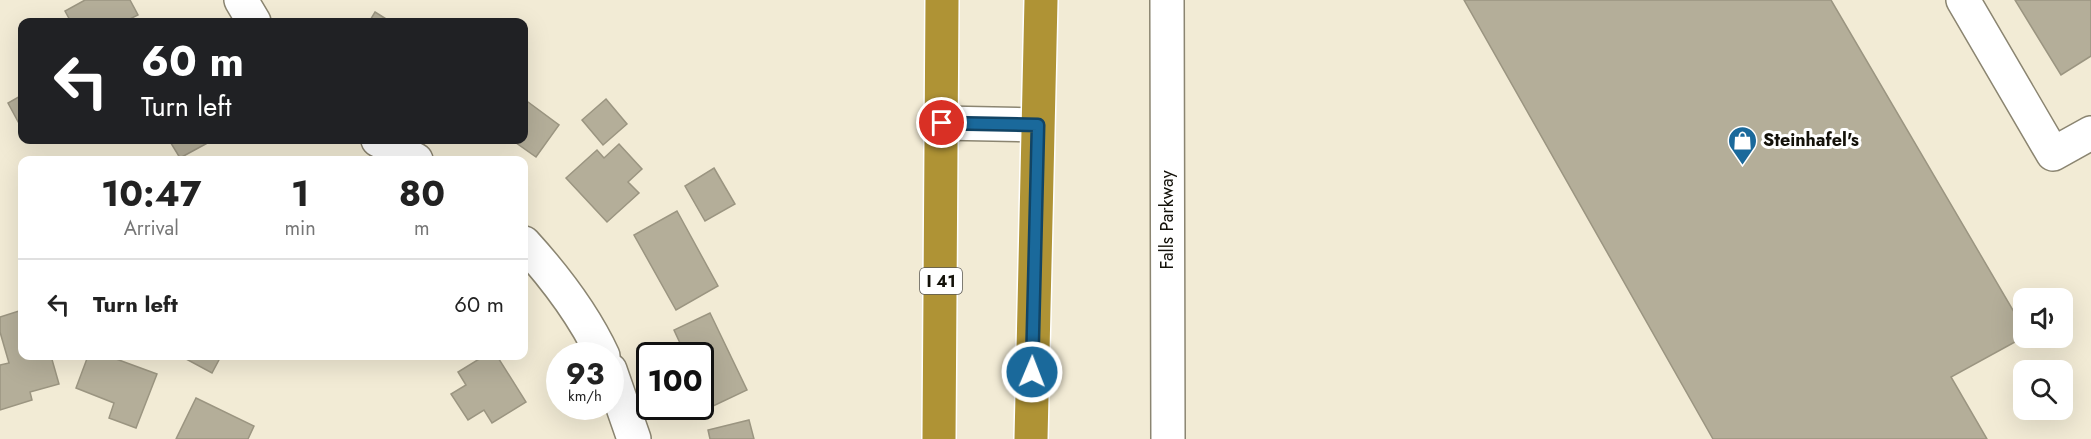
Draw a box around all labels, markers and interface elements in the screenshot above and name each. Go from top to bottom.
text: 60 m [141,31,244,92]
icon: left [42,42,120,120]
text: Turn left [141,87,231,126]
pin [916,97,967,148]
icon: arrive [925,106,958,139]
shop icon: Steinhafel's [1726,124,1758,166]
place label: Steinhafel's [1763,127,1859,153]
text: 10:47 [101,167,202,219]
text: 1 [291,167,309,219]
text: 80 [399,167,445,219]
street label: Falls Parkway [1154,170,1180,270]
text: Arrival [124,214,179,243]
text: min [284,214,316,243]
text: m [414,214,430,243]
road number: I 41 [920,268,962,294]
icon: left [42,288,75,321]
text: Turn left [93,288,178,320]
text: 60 m [454,288,504,320]
map controls [2013,288,2073,420]
button: sound [2013,288,2073,348]
position arrow [1000,340,1064,404]
speed limit sign: 100 [636,342,714,420]
text: 93 [566,352,604,395]
button: search [2013,360,2073,420]
text: km/h [568,385,602,407]

